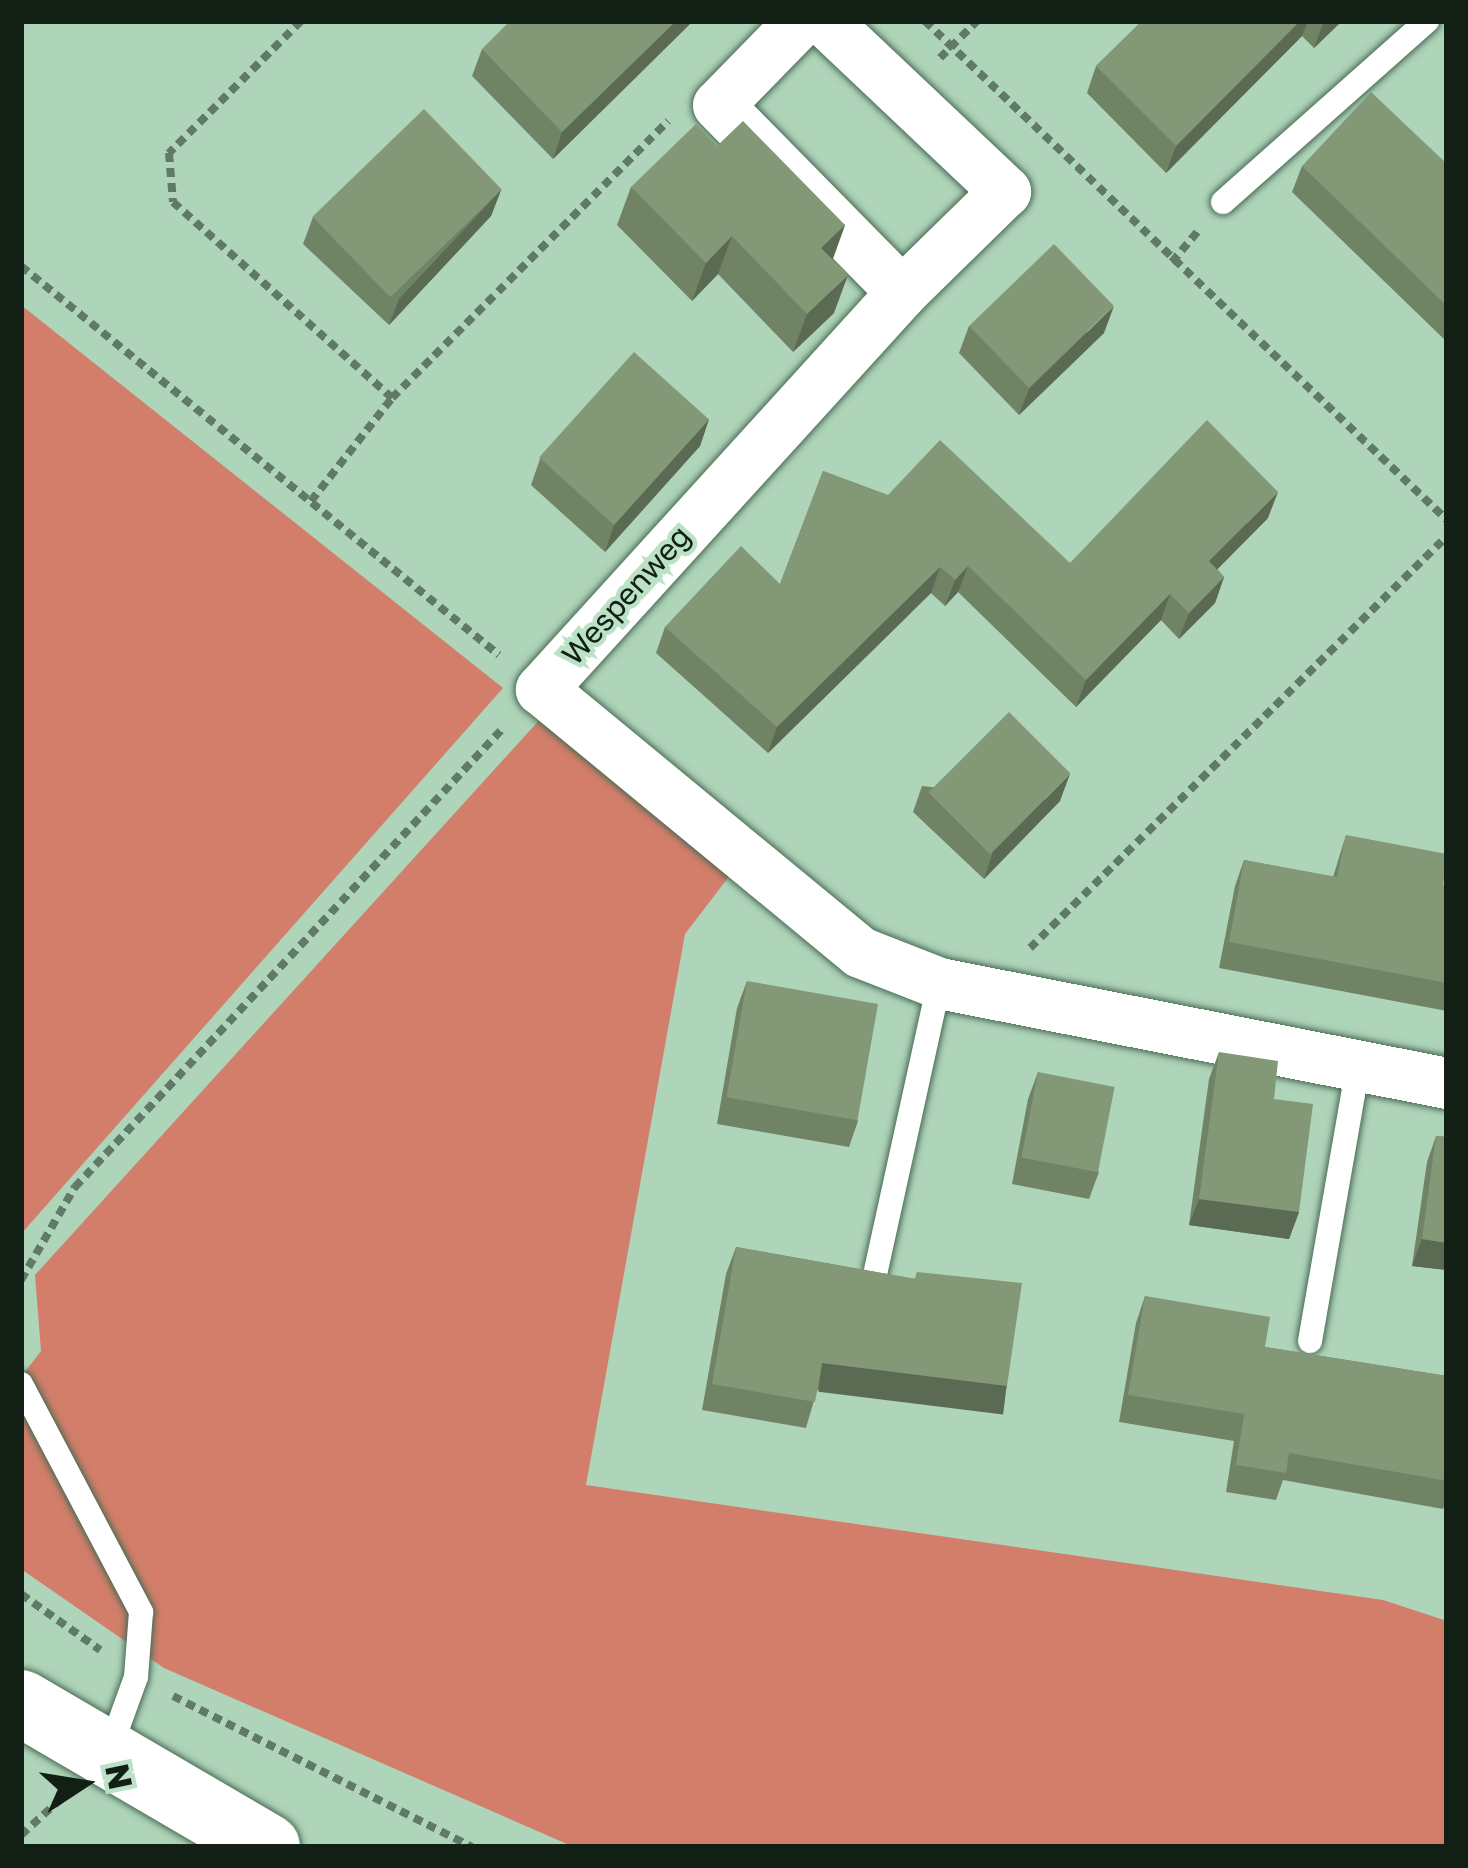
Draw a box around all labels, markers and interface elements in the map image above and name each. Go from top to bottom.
street label: Wespenweg [554,518,698,672]
north arrow [24,1724,144,1844]
text: N [98,1760,141,1793]

